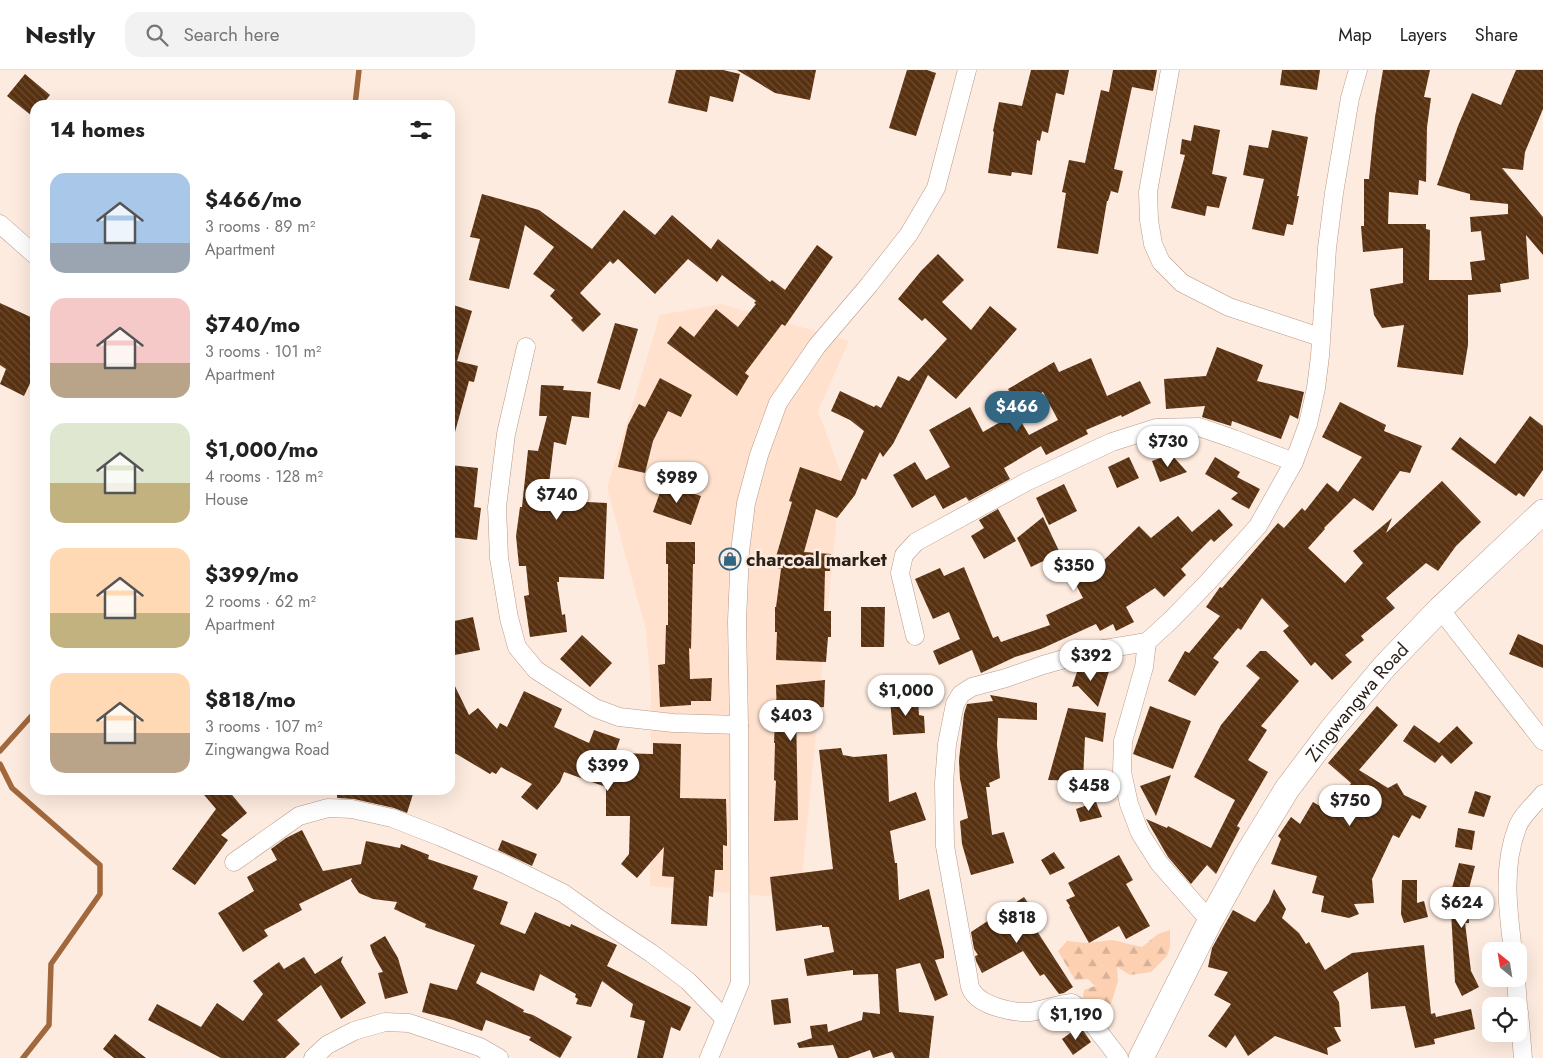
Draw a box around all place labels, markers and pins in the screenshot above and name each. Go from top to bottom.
pin: $466 [987,390,1047,433]
pin: $730 [1138,426,1198,468]
pin: $989 [647,462,707,504]
pin: $740 [527,478,587,521]
place label: charcoal market [746,546,887,573]
shop icon: charcoal market [718,547,742,571]
pin: $350 [1044,550,1104,592]
pin: $392 [1061,640,1121,682]
pin: $1,000 [865,674,947,717]
pin: $403 [761,700,821,742]
pin: $399 [578,750,638,792]
pin: $458 [1059,770,1119,812]
pin: $750 [1320,784,1380,827]
pin: $624 [1432,886,1492,929]
pin: $818 [987,902,1047,944]
pin: $1,190 [1035,998,1117,1041]

